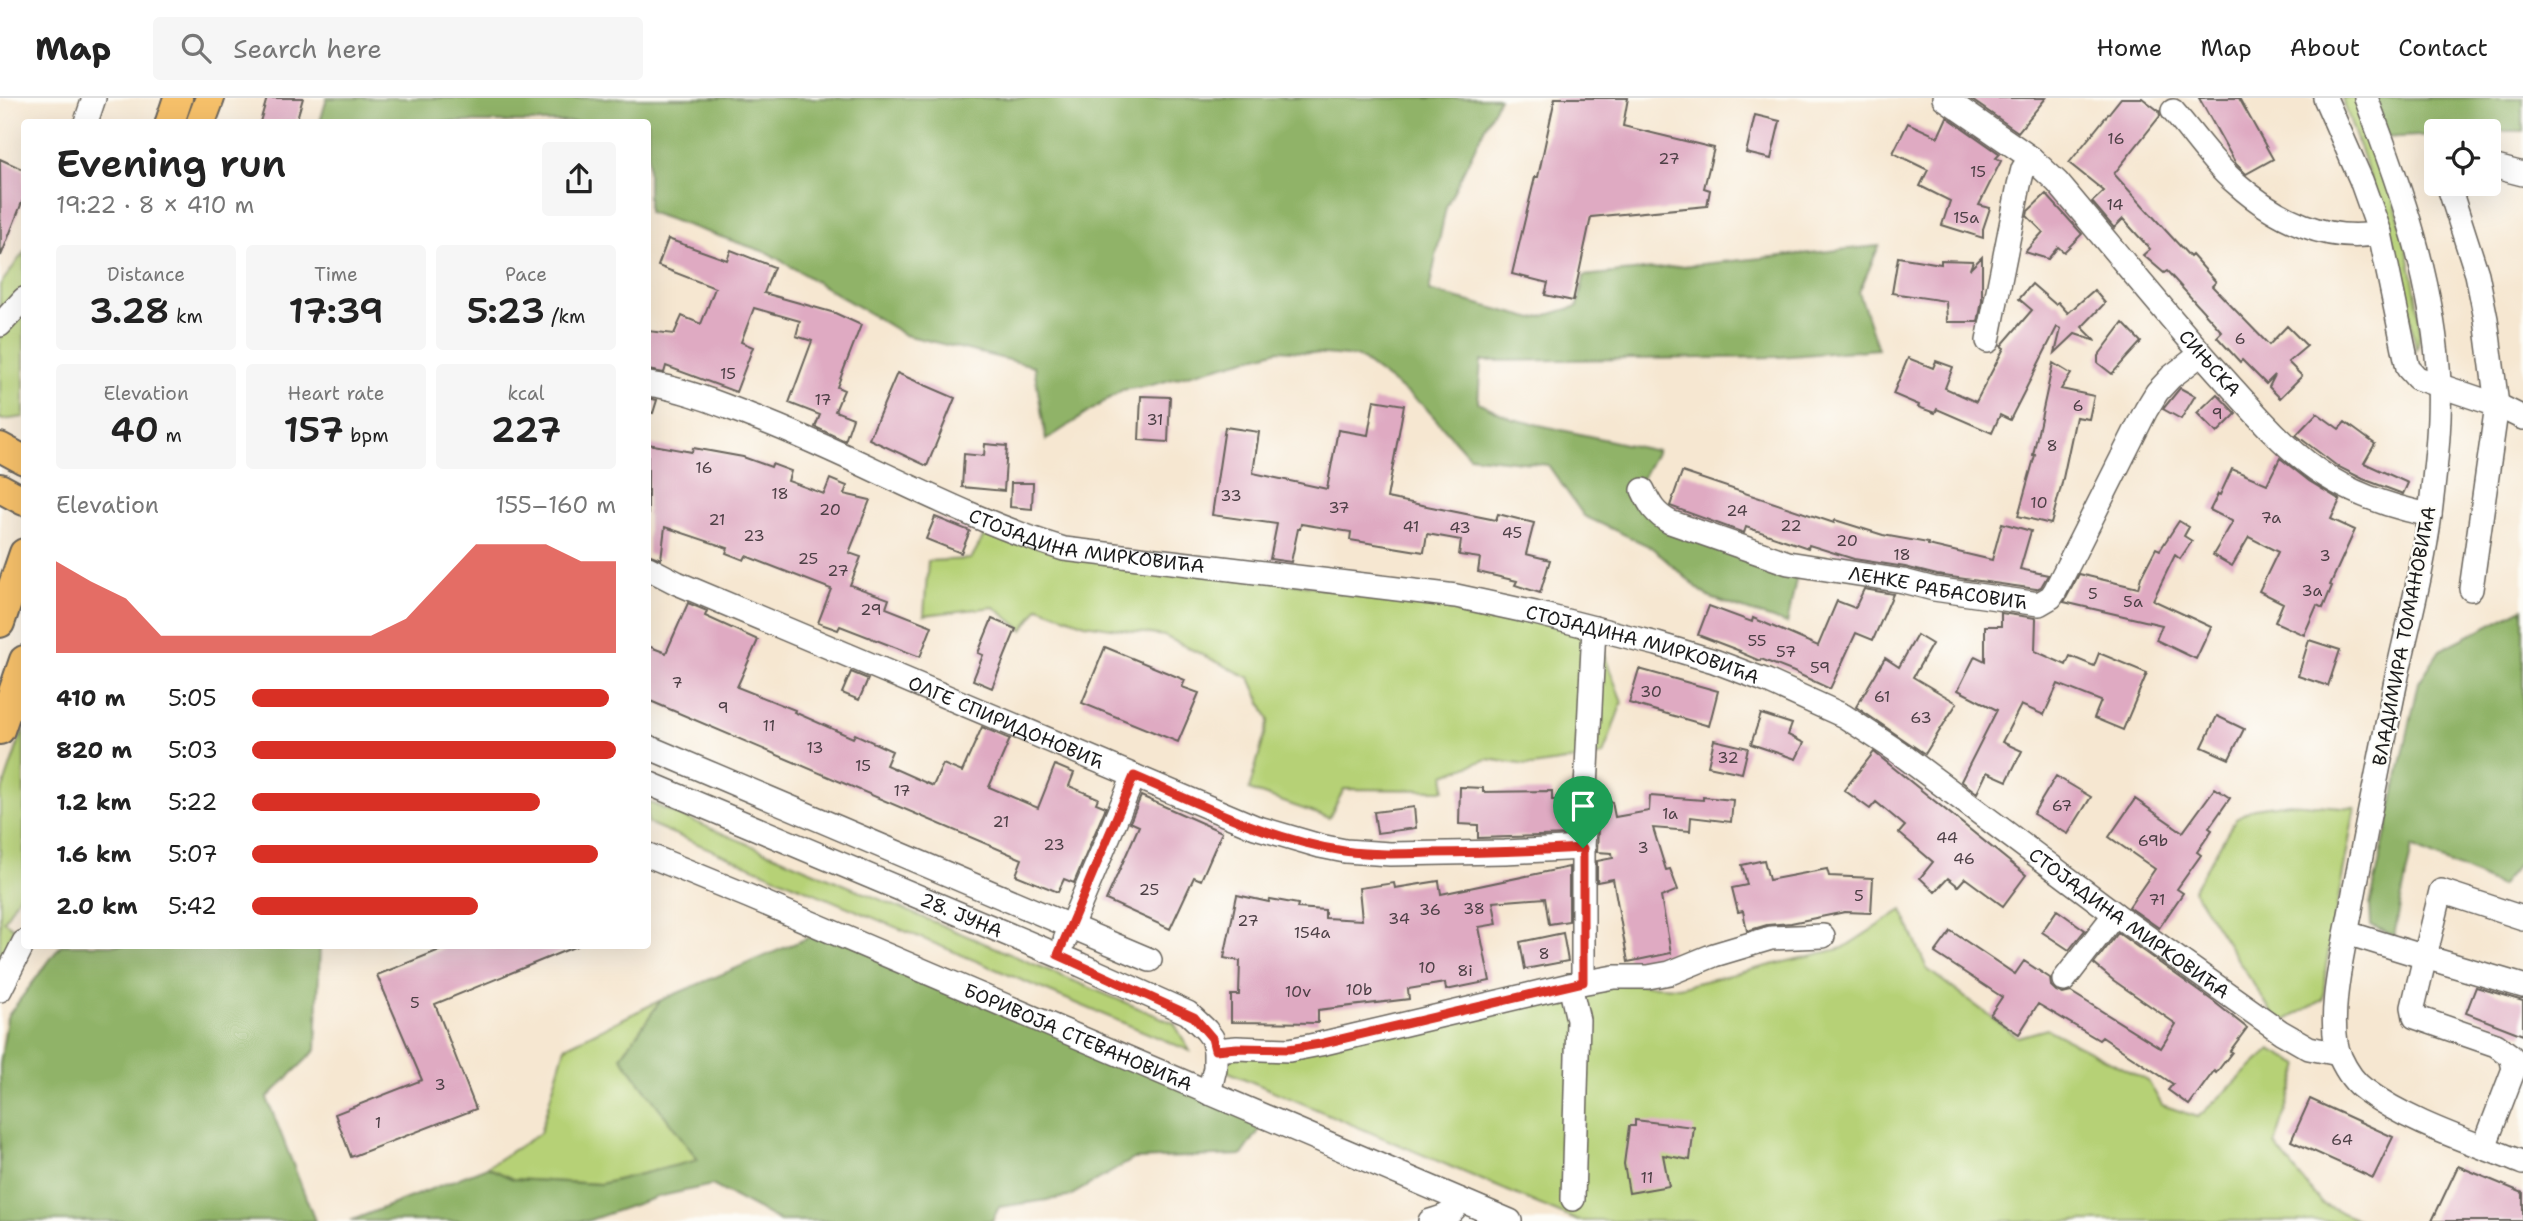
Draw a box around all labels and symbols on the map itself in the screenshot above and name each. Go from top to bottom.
house number: 16 [2107,128,2125,149]
house number: 27 [1658,148,1680,169]
house number: 15 [1970,161,1986,182]
house number: 14 [2106,194,2124,215]
house number: 15a [1953,207,1979,228]
street label: СИЊСКА [2173,324,2247,402]
house number: 6 [2234,328,2246,349]
house number: 15 [720,363,736,384]
house number: 17 [814,389,832,410]
house number: 6 [2072,395,2084,416]
house number: 9 [2211,403,2223,424]
house number: 31 [1146,409,1164,430]
house number: 8 [2046,435,2058,456]
house number: 16 [695,457,713,478]
house number: 18 [771,483,789,504]
house number: 33 [1220,485,1242,506]
house number: 10 [2030,492,2048,513]
house number: 37 [1328,497,1350,518]
house number: 20 [819,499,841,520]
house number: 24 [1726,500,1748,521]
street label: СТОЈАДИНА МИРКОВИЋА [965,502,1206,578]
street label: ВЛАДИМИРА ТОМАНОВИЋА [2367,504,2441,768]
house number: 7a [2261,507,2281,528]
house number: 21 [708,509,726,530]
house number: 22 [1780,515,1802,536]
house number: 41 [1402,516,1420,537]
house number: 43 [1449,517,1471,538]
house number: 45 [1502,522,1522,543]
house number: 23 [743,525,765,546]
house number: 20 [1836,530,1858,551]
house number: 18 [1893,544,1911,565]
house number: 3 [2319,545,2331,566]
house number: 25 [798,548,818,569]
house number: 27 [827,560,849,581]
street label: ЛЕНКЕ РАБАСОВИЋ [1847,560,2029,615]
house number: 3a [2302,580,2322,601]
house number: 5 [2088,583,2098,604]
house number: 5a [2123,591,2143,612]
house number: 29 [860,599,882,620]
street label: СТОЈАДИНА МИРКОВИЋА [1524,599,1763,690]
house number: 55 [1747,630,1767,651]
house number: 57 [1776,641,1796,662]
house number: 59 [1810,657,1830,678]
street label: ОЛГЕ СПИРИДОНОВИЋ [905,670,1108,774]
house number: 7 [671,672,683,693]
house number: 30 [1640,681,1662,702]
house number: 61 [1874,686,1890,707]
house number: 9 [717,697,729,718]
house number: 63 [1910,707,1932,728]
house number: 11 [763,715,775,736]
house number: 13 [806,737,824,758]
house number: 32 [1717,747,1739,768]
house number: 15 [855,755,871,776]
pin [1553,776,1613,848]
house number: 17 [893,780,911,801]
house number: 67 [2052,795,2072,816]
house number: 1a [1662,803,1678,824]
house number: 21 [992,811,1010,832]
house number: 44 [1936,827,1958,848]
house number: 69b [2138,830,2168,851]
house number: 23 [1043,834,1065,855]
house number: 3 [1637,837,1649,858]
street label: СТОЈАДИНА МИРКОВИЋА [2024,842,2235,1004]
house number: 46 [1953,848,1975,869]
house number: 25 [1139,879,1159,900]
house number: 5 [1854,885,1864,906]
street label: 28. ЈУНА [917,886,1007,943]
house number: 71 [2148,889,2166,910]
house number: 38 [1463,898,1485,919]
house number: 36 [1419,899,1441,920]
house number: 34 [1388,908,1410,929]
house number: 27 [1237,910,1259,931]
house number: 154a [1294,922,1330,943]
house number: 8 [1538,943,1550,964]
house number: 10 [1418,957,1436,978]
house number: 8i [1457,960,1473,981]
street label: БОРИВОЈА СТЕВАНОВИЋА [960,977,1196,1097]
house number: 10b [1346,979,1372,1000]
house number: 10v [1285,981,1311,1002]
house number: 5 [410,992,420,1013]
house number: 3 [434,1074,446,1095]
house number: 1 [375,1112,381,1133]
house number: 64 [2331,1129,2353,1150]
house number: 11 [1641,1167,1653,1188]

